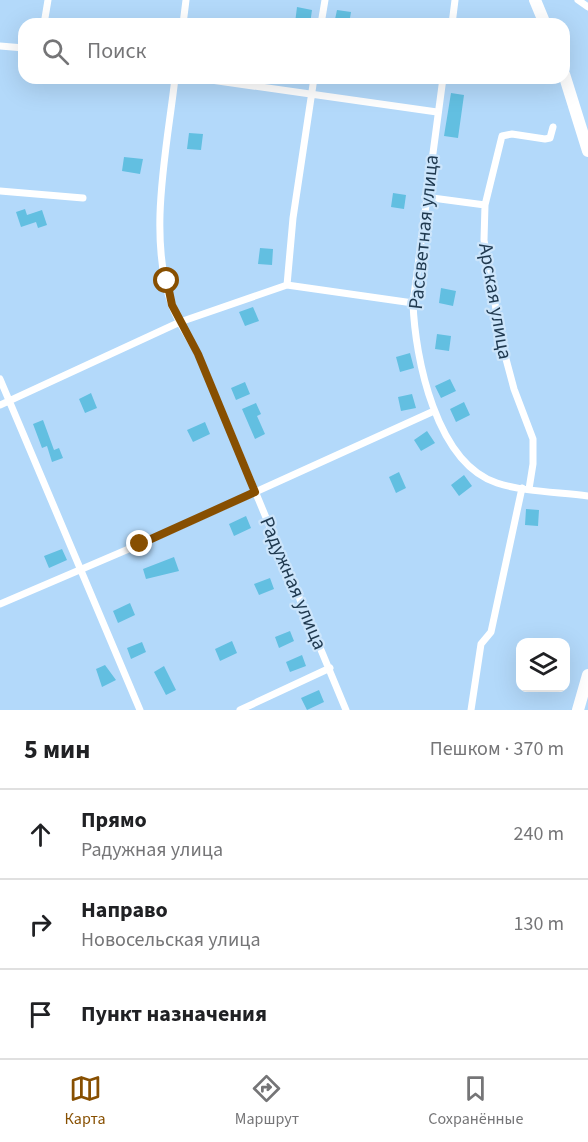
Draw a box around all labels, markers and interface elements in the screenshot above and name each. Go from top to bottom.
search box [18,18,570,84]
icon: search [39,35,72,68]
text: Поиск [87,35,146,67]
street label: Рассветная улица [402,153,446,311]
street label: Арская улица [471,241,519,362]
route start [153,267,179,293]
street label: Радужная улица [252,513,334,654]
route end [126,530,152,556]
map controls [516,638,570,692]
button: layers [516,638,570,692]
text: 5 мин [24,731,90,768]
text: Пешком · 370 m [430,735,564,763]
text: Прямо [81,804,147,836]
icon: ahead [24,818,57,851]
text: 240 m [514,820,564,848]
text: Радужная улица [81,836,223,864]
text: Направо [81,894,168,926]
icon: right [24,908,57,941]
text: 130 m [514,910,564,938]
text: Новосельская улица [81,926,261,954]
icon: arrive [24,998,57,1031]
text: Пункт назначения [81,998,267,1030]
tab: Карта [65,1072,106,1130]
tab: Маршрут [235,1072,299,1130]
tab: Сохранённые [428,1072,523,1130]

